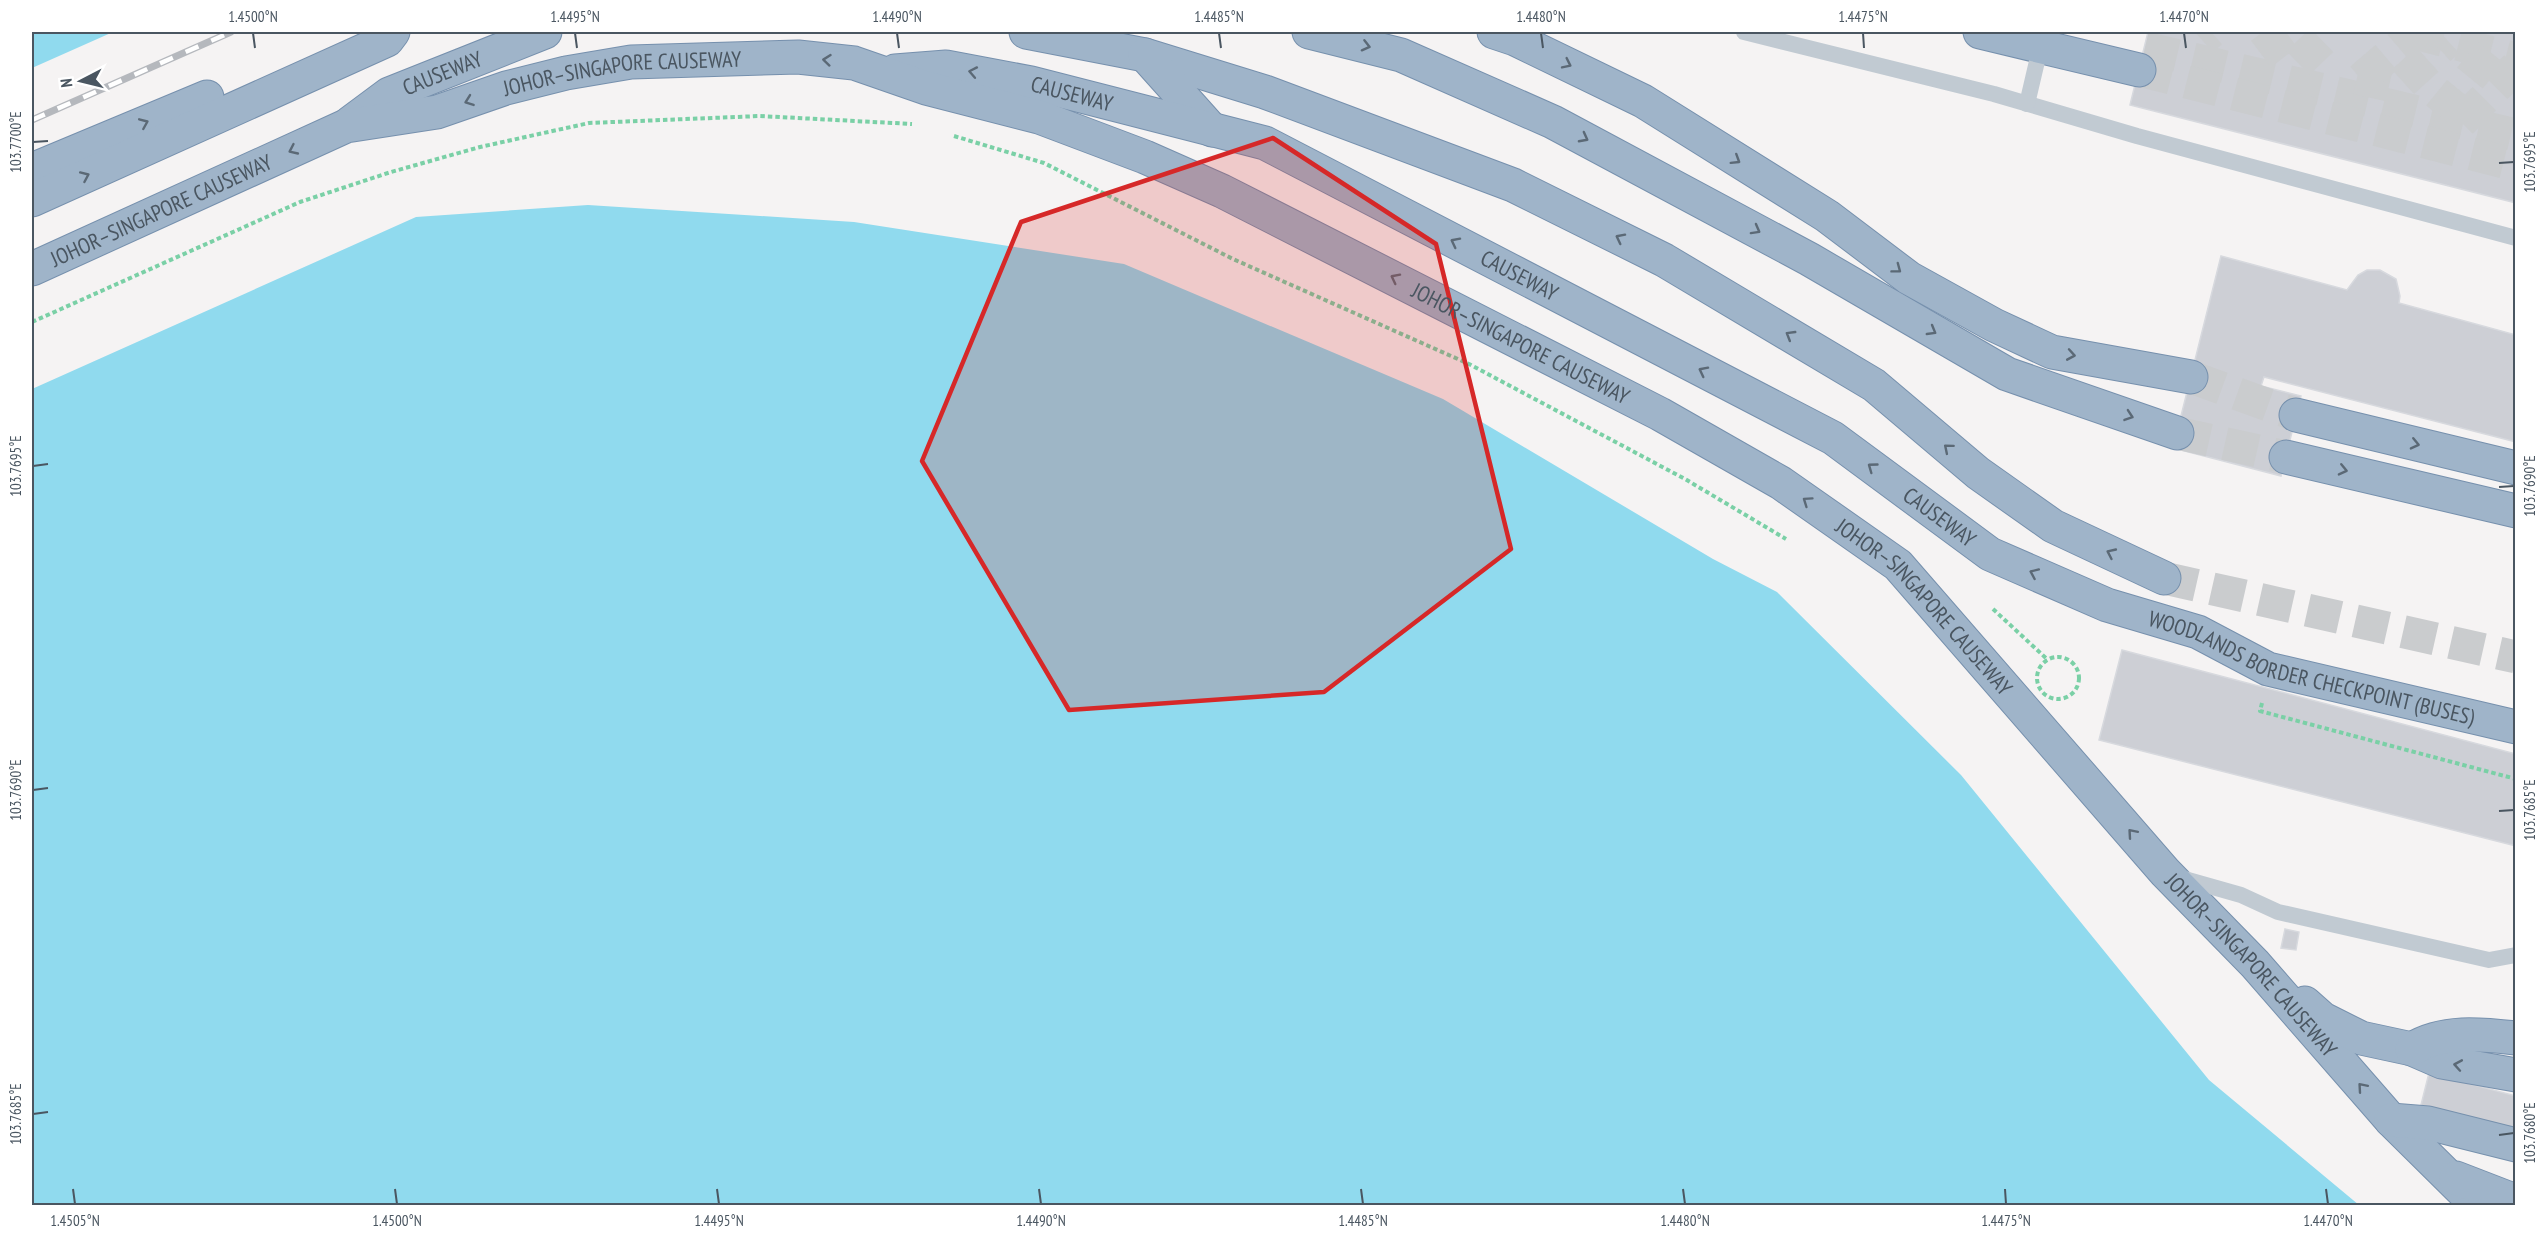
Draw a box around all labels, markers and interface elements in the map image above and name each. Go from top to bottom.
text: 1.4500°N [228,7,278,26]
text: 1.4495°N [550,7,600,26]
text: 1.4490°N [872,7,922,26]
text: 1.4485°N [1194,7,1244,26]
text: 1.4480°N [1516,7,1566,26]
text: 1.4475°N [1838,7,1888,26]
text: 1.4470°N [2159,7,2209,26]
one-way arrow [1361,38,1371,51]
street label: CAUSEWAY [398,44,486,101]
street label: JOHOR–SINGAPORE CAUSEWAY [499,45,742,102]
north arrow [51,51,111,111]
one-way arrow [822,54,831,67]
one-way arrow [1560,57,1571,68]
one-way arrow [968,66,978,79]
street label: CAUSEWAY [1028,70,1116,117]
text: N [56,77,77,88]
one-way arrow [464,93,475,106]
text: 103.7700°E [6,111,25,173]
one-way arrow [137,118,148,130]
one-way arrow [1578,131,1588,142]
text: 103.7695°E [2520,131,2539,193]
one-way arrow [288,143,299,155]
street label: JOHOR–SINGAPORE CAUSEWAY [45,148,276,273]
one-way arrow [1730,152,1740,164]
one-way arrow [78,171,89,183]
one-way arrow [1750,223,1760,234]
one-way arrow [1616,234,1627,246]
one-way arrow [1451,238,1461,249]
street label: CAUSEWAY [1476,243,1563,307]
one-way arrow [1891,262,1902,273]
one-way arrow [1391,274,1402,285]
street label: JOHOR–SINGAPORE CAUSEWAY [1406,276,1634,410]
one-way arrow [1926,323,1936,335]
one-way arrow [1786,331,1796,342]
one-way arrow [2066,348,2076,361]
one-way arrow [1698,367,1709,378]
one-way arrow [2123,409,2134,422]
text: 103.7695°E [6,435,25,497]
one-way arrow [2409,436,2419,449]
one-way arrow [1944,444,1955,455]
text: 103.7690°E [2520,455,2539,517]
one-way arrow [1867,463,1878,474]
one-way arrow [2338,463,2348,476]
street label: CAUSEWAY [1898,481,1982,553]
one-way arrow [1802,497,1813,508]
street label: JOHOR–SINGAPORE CAUSEWAY [1830,511,2019,701]
one-way arrow [2106,548,2117,560]
one-way arrow [2030,568,2041,580]
street label: WOODLANDS BORDER CHECKPOINT (BUSES) [2145,604,2478,731]
text: 103.7690°E [6,759,25,821]
text: 103.7685°E [2520,779,2539,841]
one-way arrow [2128,830,2139,840]
street label: JOHOR–SINGAPORE CAUSEWAY [2159,866,2343,1062]
one-way arrow [2453,1059,2463,1072]
text: 103.7685°E [6,1083,25,1145]
one-way arrow [2358,1083,2369,1094]
text: 103.7680°E [2520,1102,2539,1164]
text: 1.4505°N [50,1211,100,1230]
text: 1.4500°N [372,1211,422,1230]
text: 1.4495°N [694,1211,744,1230]
text: 1.4490°N [1016,1211,1066,1230]
text: 1.4485°N [1338,1211,1388,1230]
text: 1.4480°N [1660,1211,1710,1230]
text: 1.4475°N [1981,1211,2031,1230]
text: 1.4470°N [2303,1211,2353,1230]

